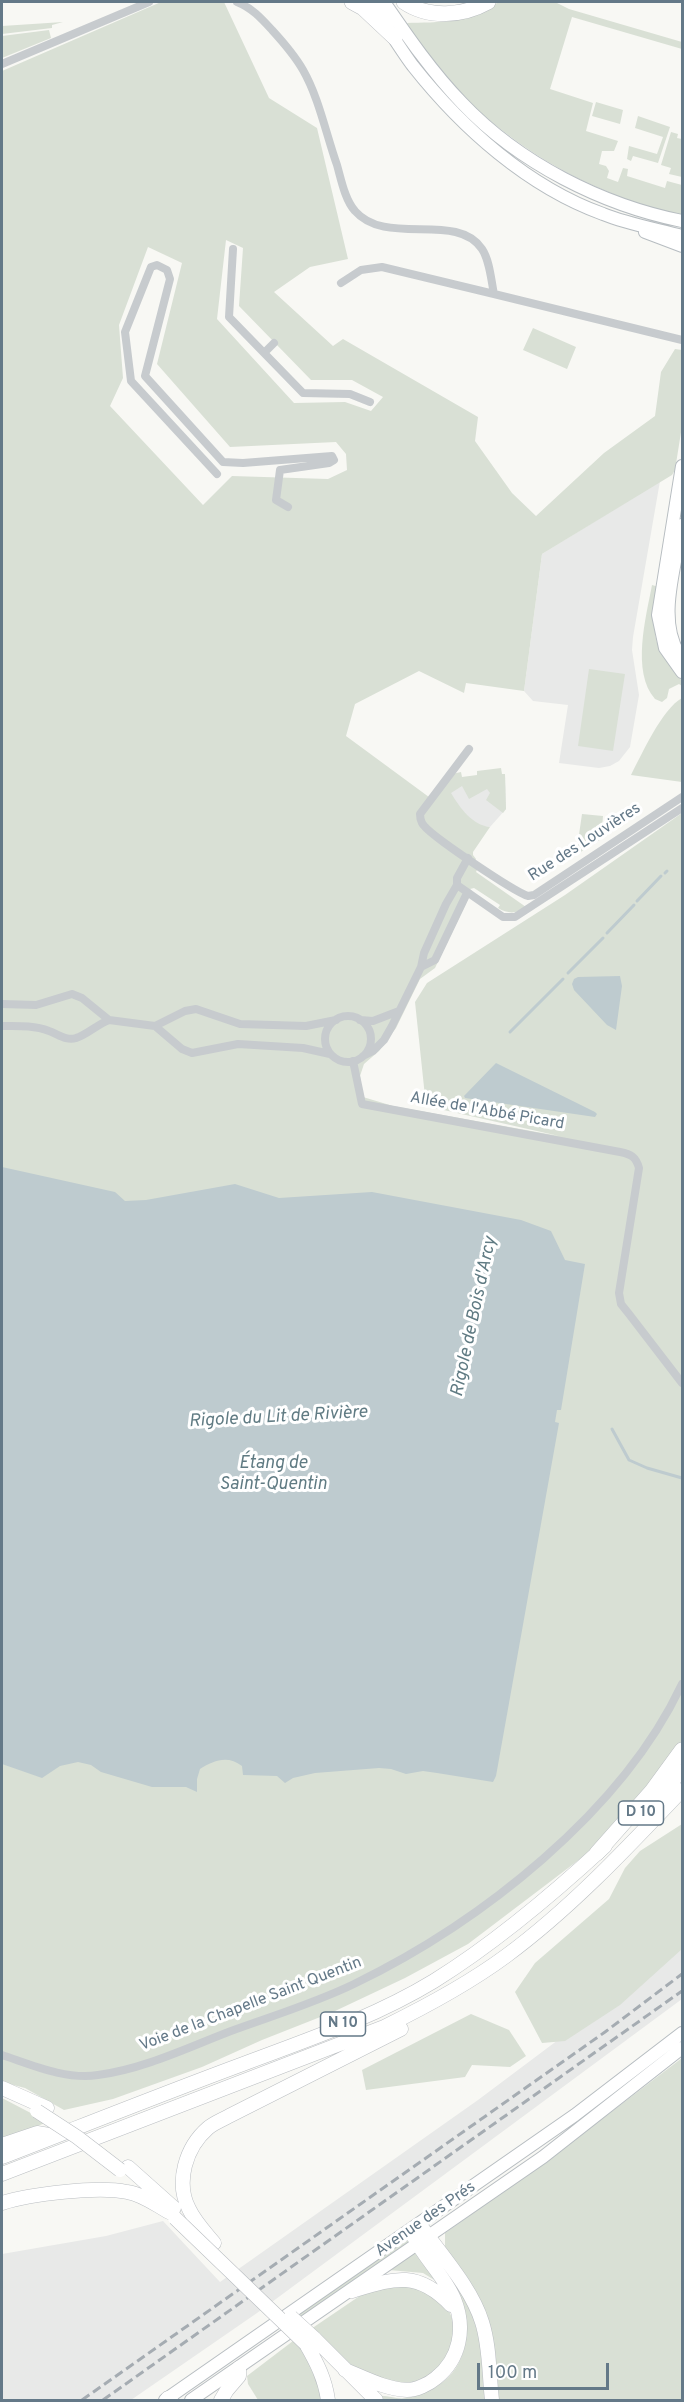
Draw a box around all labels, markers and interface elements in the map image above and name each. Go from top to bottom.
street label: Rue des Louvières [525,800,645,886]
street label: Allée de l'Abbé Picard [408,1089,566,1135]
water label: Rigole de Bois d'Arcy [447,1235,503,1399]
water label: Rigole du Lit de Rivière [188,1403,368,1433]
water label: Étang de Saint-Quentin [219,1453,327,1496]
road number: D 10 [618,1801,664,1825]
street label: Voie de la Chapelle Saint Quentin [137,1954,365,2056]
road number: N 10 [320,2012,366,2036]
street label: Avenue des Prés [372,2178,480,2262]
scale bar [480,2351,612,2389]
text: 100 m [488,2362,537,2385]

